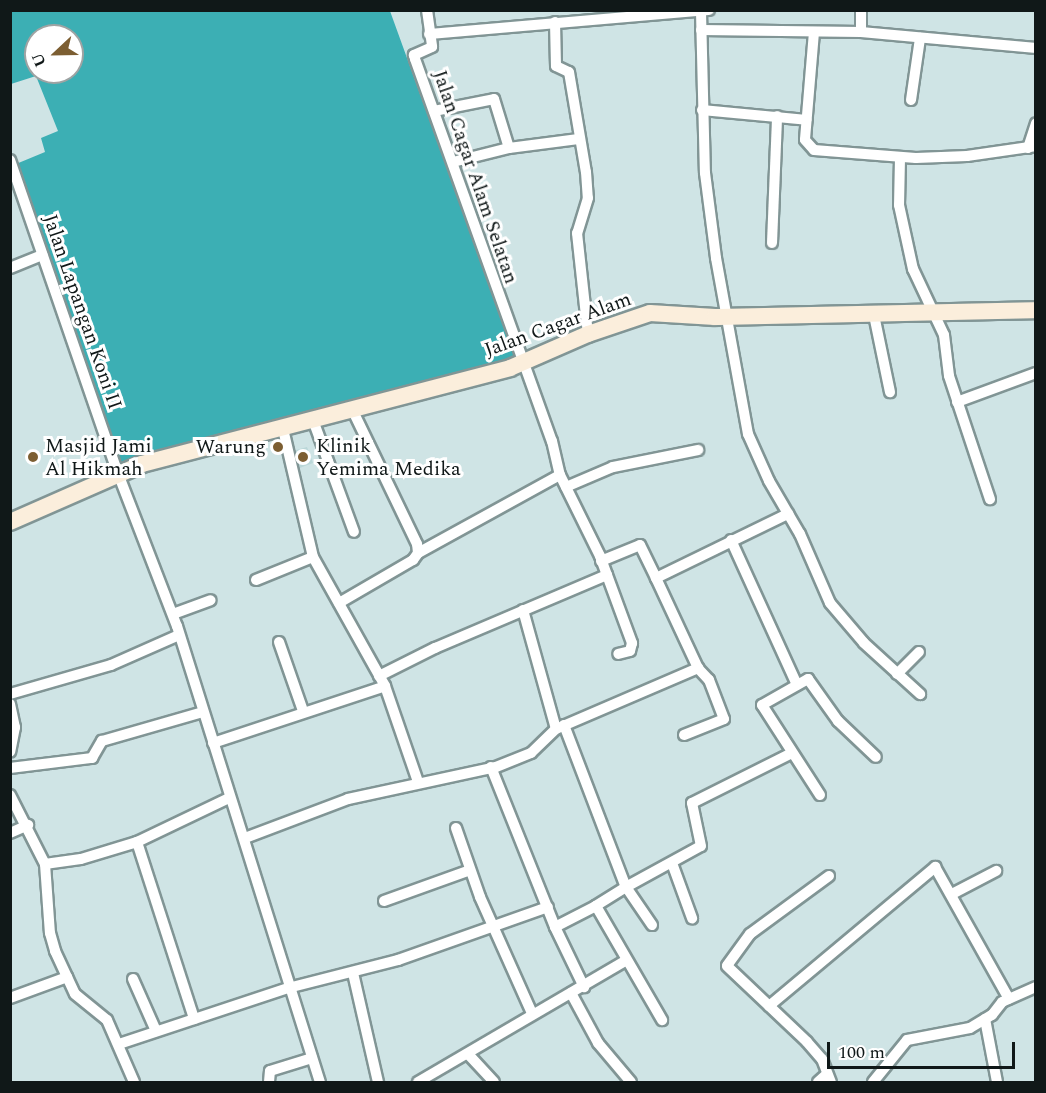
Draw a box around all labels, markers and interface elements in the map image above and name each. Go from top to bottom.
north arrow [24,24,84,84]
text: U [26,49,53,71]
street label: Jalan Cagar Alam Selatan [427,67,523,287]
street label: Jalan Lapangan Koni II [37,211,127,413]
street label: Jalan Cagar Alam [481,287,635,363]
place label: Masjid Jami Al Hikmah [45,434,152,481]
place label: Klinik Yemima Medika [316,434,461,481]
place label: Warung [195,435,266,459]
marker: Warung [271,440,285,454]
marker: Klinik Yemima Medika [294,448,312,466]
marker: Masjid Jami Al Hikmah [26,450,40,464]
scale bar [830,1030,1018,1068]
text: 100 m [838,1039,885,1066]

